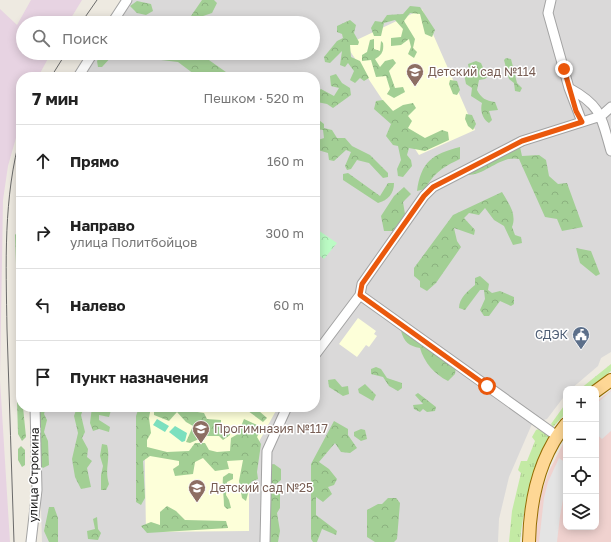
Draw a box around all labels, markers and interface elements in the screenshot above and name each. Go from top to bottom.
search box [16,16,320,60]
icon: search [30,27,52,49]
text: Поиск [62,29,108,47]
route end [555,60,573,78]
school or university icon: Детский сад №114 [405,62,425,87]
place label: Детский сад №114 [428,64,536,79]
text: 7 мин [32,88,79,109]
text: Пешком · 520 m [204,90,304,106]
icon: ahead [32,150,54,172]
text: Прямо [70,152,119,170]
text: 160 m [267,153,304,169]
text: Направо [70,216,135,234]
icon: right [32,222,54,244]
text: 300 m [266,225,304,241]
text: улица Политбойцов [70,234,197,250]
icon: left [32,294,54,316]
text: Налево [70,296,126,314]
text: 60 m [273,297,304,313]
public building icon: СДЭК [571,325,591,350]
place label: СДЭК [535,327,569,342]
icon: arrive [32,366,54,388]
text: Пункт назначения [70,368,208,386]
route start [478,377,496,395]
map controls [563,386,599,530]
button: + [563,386,599,422]
school or university icon: Прогимназия №117 [191,419,211,444]
place label: Прогимназия №117 [214,421,328,436]
button: − [563,422,599,458]
street label: улица Строкина [25,427,42,523]
button: locate [563,458,599,494]
school or university icon: Детский сад №25 [187,478,207,503]
place label: Детский сад №25 [210,480,313,495]
button: layers [563,494,599,530]

